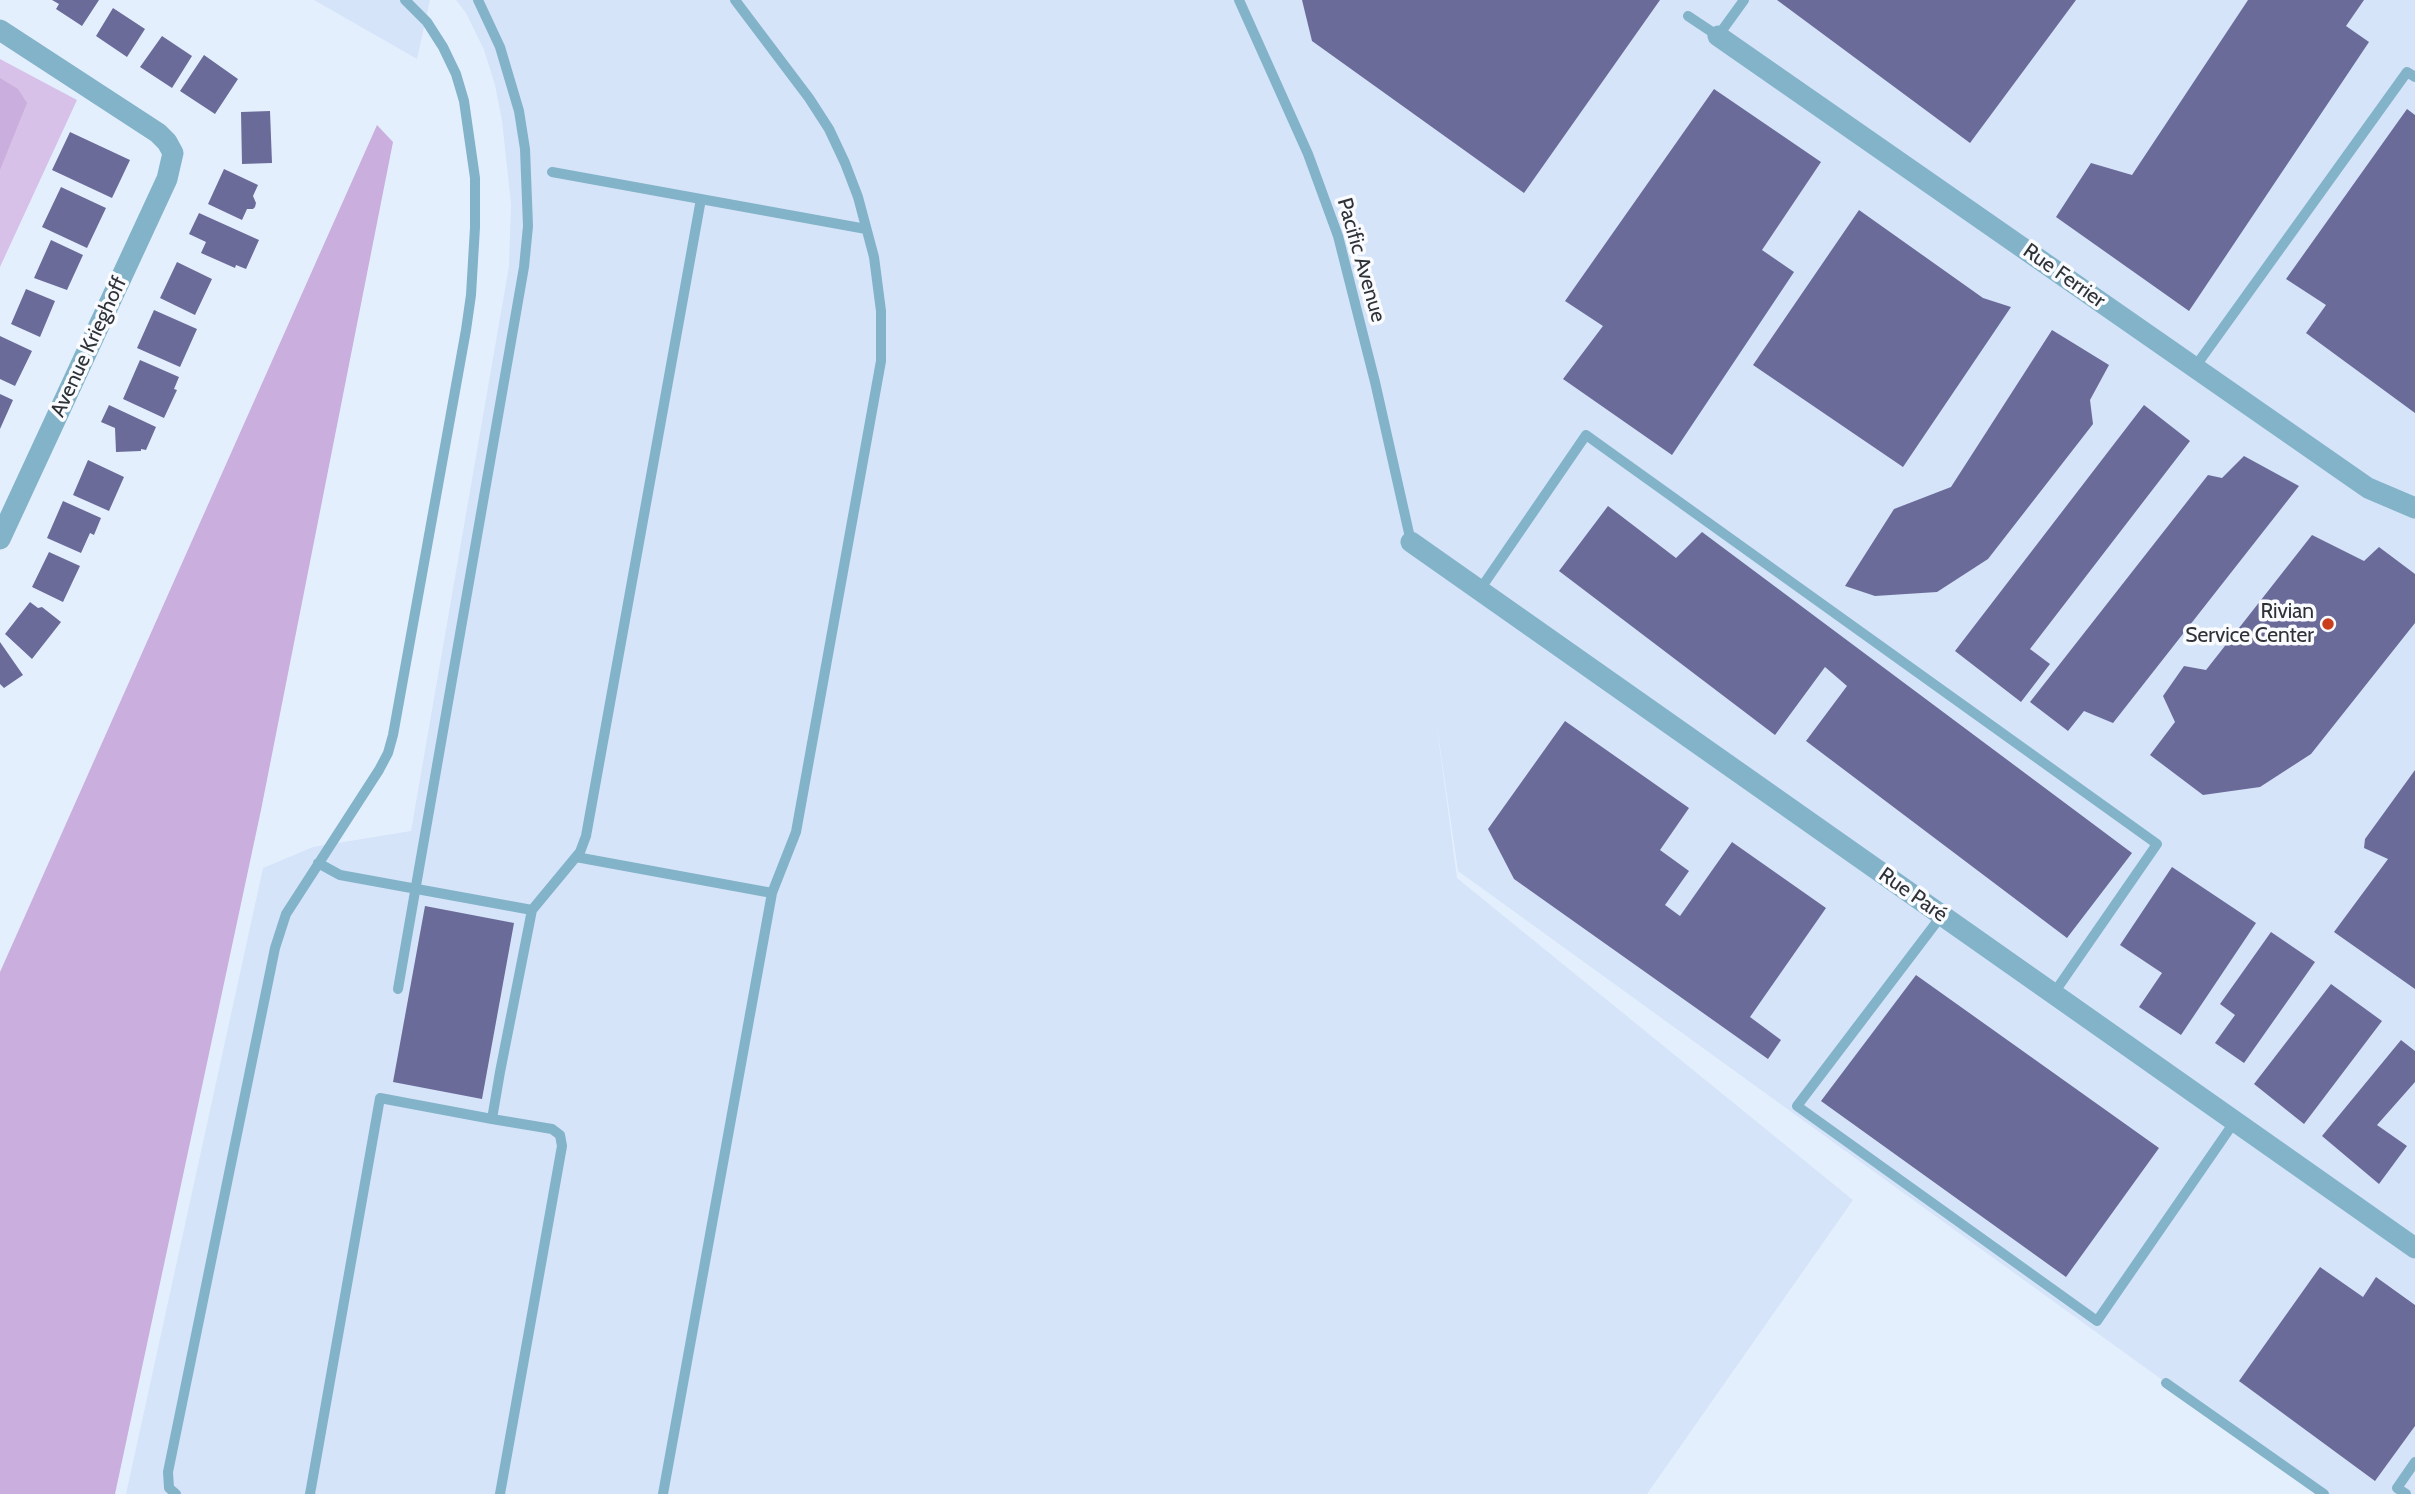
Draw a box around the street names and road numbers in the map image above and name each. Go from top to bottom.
street label: Pacific Avenue [1331,195,1391,325]
street label: Rue Ferrier [2018,238,2110,314]
street label: Avenue Krieghoff [45,273,133,421]
street label: Rue Paré [1874,862,1952,928]

